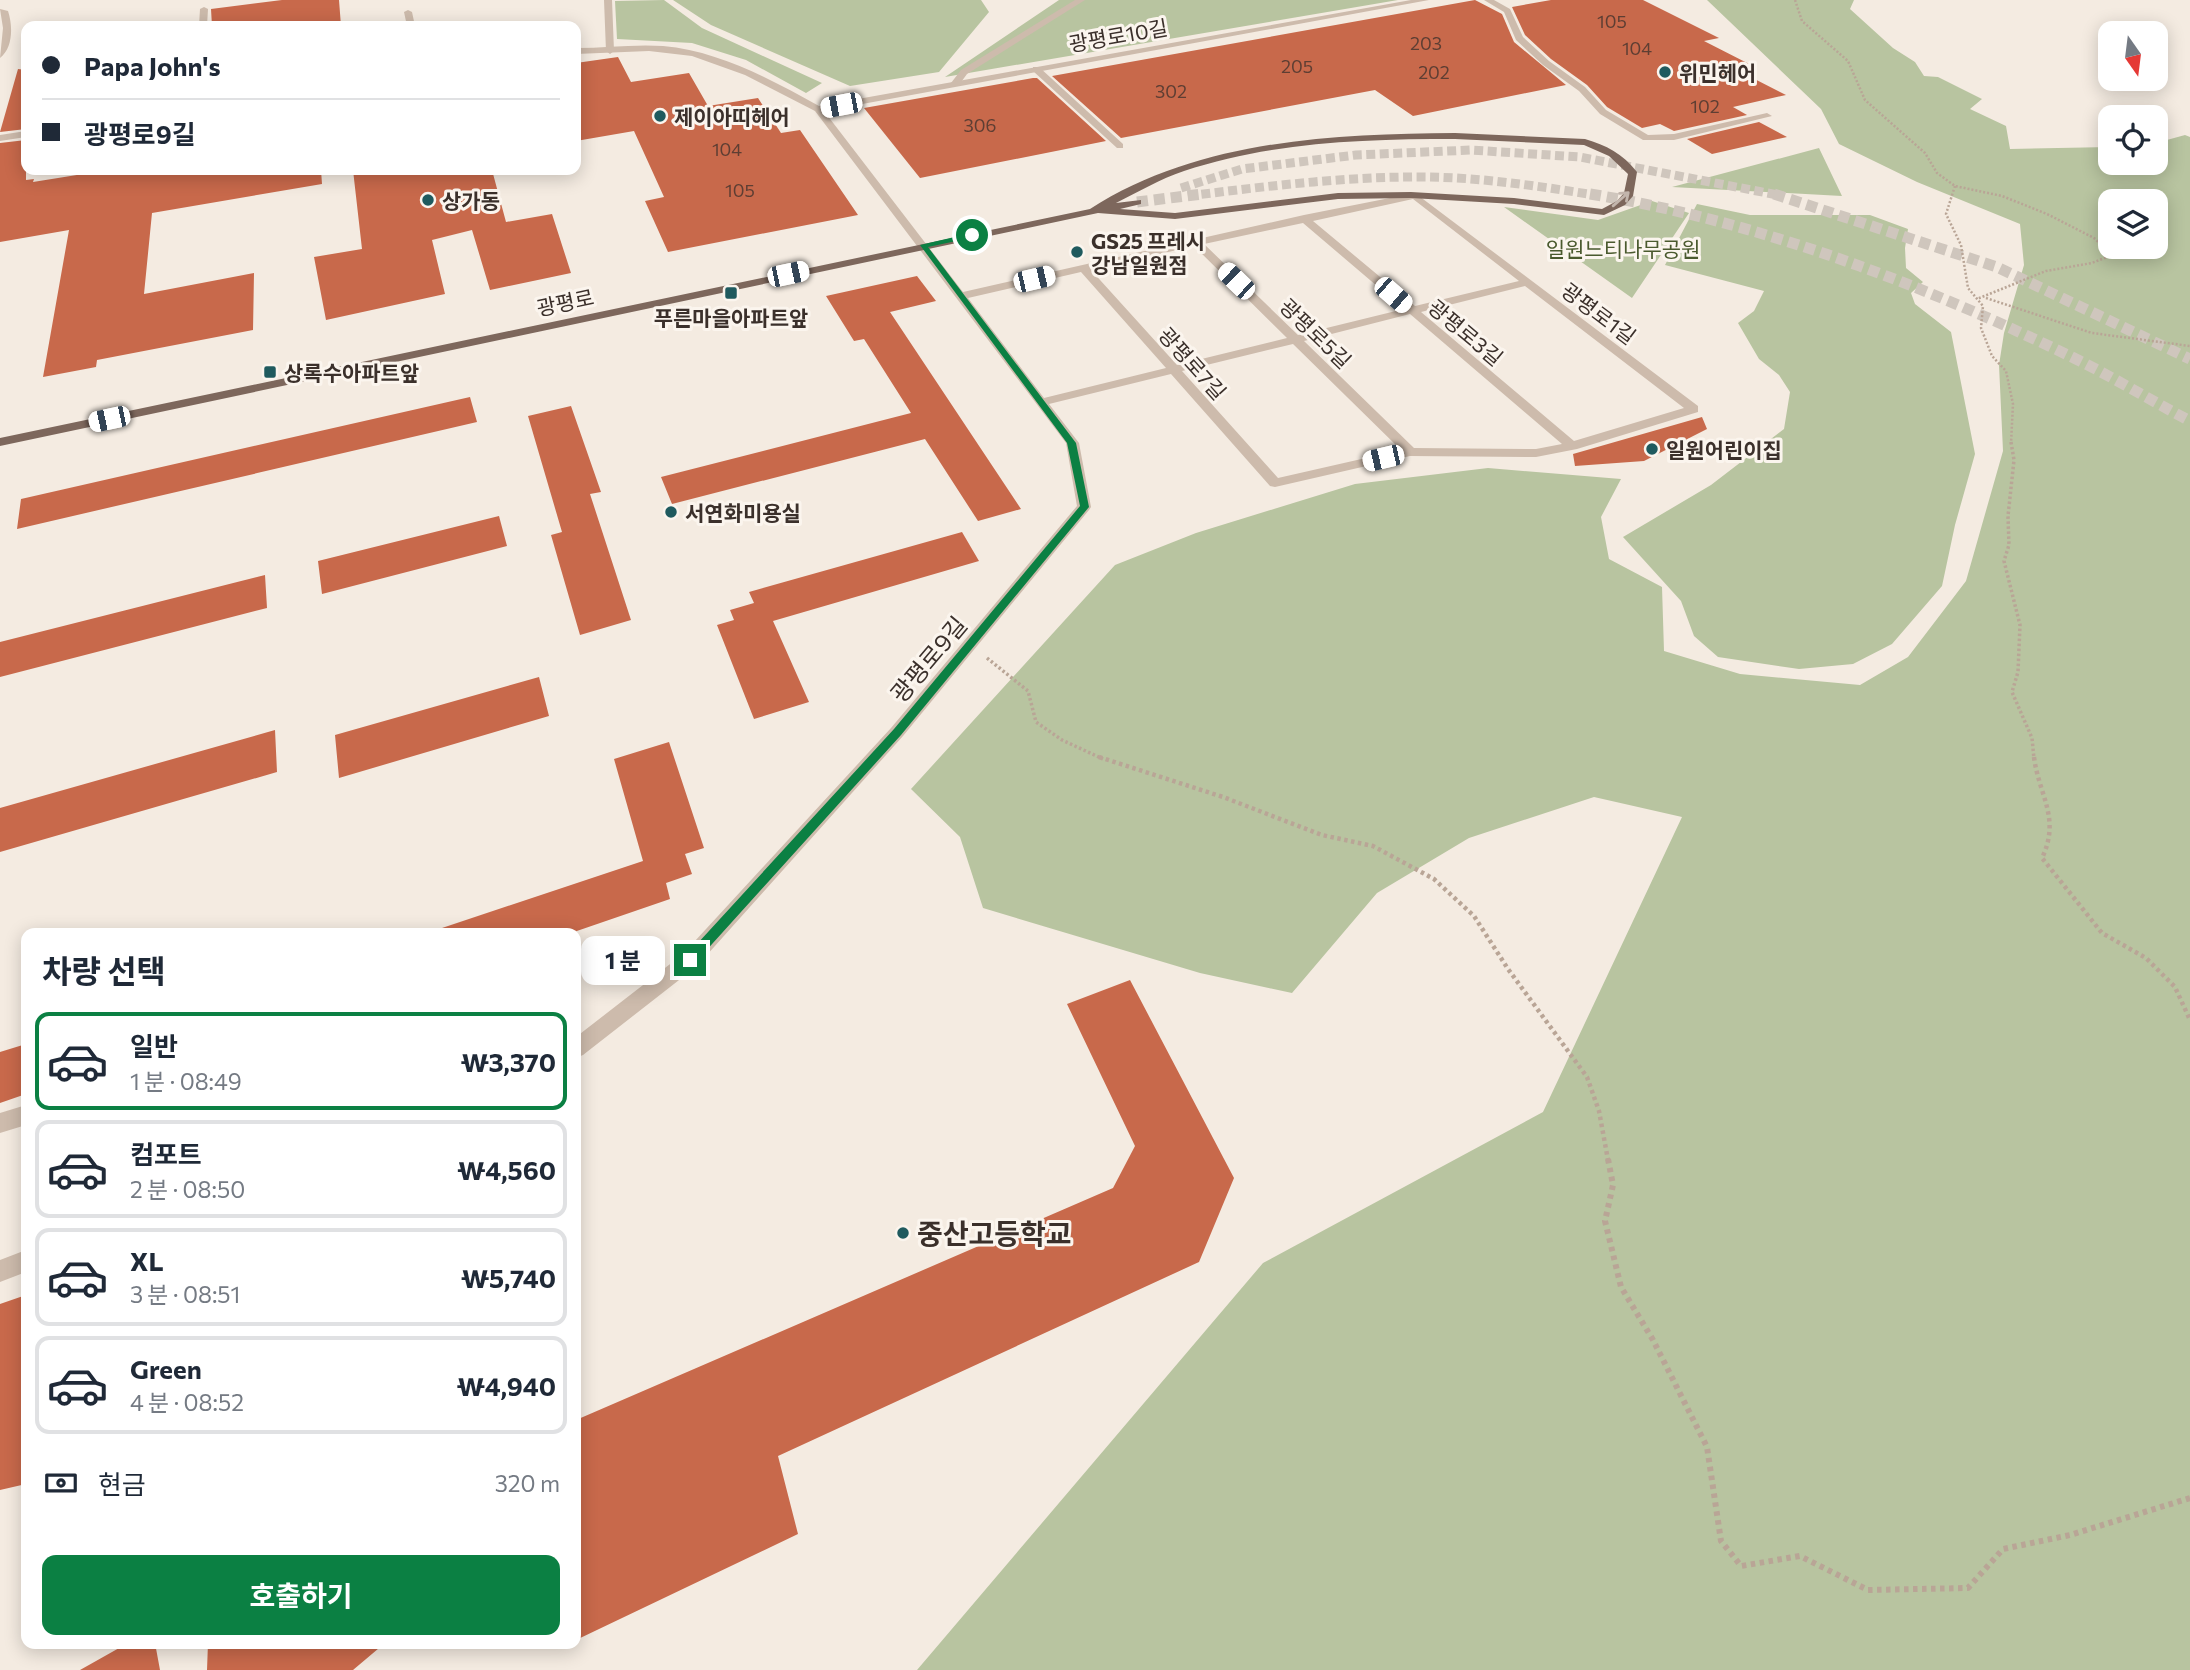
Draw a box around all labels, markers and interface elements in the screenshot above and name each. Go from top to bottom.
house number: 105 [1597,10,1627,32]
street label: 광평로10길 [1067,14,1169,56]
north arrow [2098,21,2168,91]
map controls [2098,21,2168,259]
house number: 203 [1410,32,1442,54]
house number: 104 [1622,37,1652,59]
text: Papa John's [84,50,221,81]
house number: 205 [1281,55,1313,77]
place label: 위민헤어 [1679,60,1756,85]
house number: 202 [1418,61,1450,83]
marker: 위민헤어 [1657,64,1673,80]
house number: 302 [1155,80,1187,102]
car [819,91,864,119]
house number: 102 [1690,95,1720,117]
place label: 제이아띠헤어 [674,104,790,129]
button: locate [2098,105,2168,175]
marker: 제이아띠헤어 [652,108,668,124]
house number: 306 [964,114,996,136]
text: 광평로9길 [84,118,196,149]
house number: 104 [712,138,742,160]
house number: 105 [725,179,755,201]
place label: 상가동 [442,188,500,213]
button: layers [2098,189,2168,259]
marker: 상가동 [420,192,436,208]
one-way arrow [1612,192,1630,208]
route start [956,219,988,251]
place label: GS25 프레시 강남일원점 [1091,228,1205,277]
park label: 일원느티나무공원 [1546,236,1700,261]
marker: GS25 프레시 강남일원점 [1069,244,1085,260]
car [766,259,811,289]
car [1214,259,1259,303]
car [1012,264,1057,294]
car [1371,273,1416,317]
street label: 광평로1길 [1557,277,1641,349]
street label: 광평로 [534,284,596,320]
marker: 푸른마을아파트앞 [723,285,739,301]
street label: 광평로5길 [1275,293,1357,373]
street label: 광평로3길 [1424,294,1508,370]
place label: 푸른마을아파트앞 [654,305,808,330]
street label: 광평로7길 [1154,322,1232,404]
place label: 상록수아파트앞 [284,360,419,385]
marker: 상록수아파트앞 [262,364,278,380]
car [87,404,132,434]
place label: 일원어린이집 [1666,437,1782,462]
marker: 일원어린이집 [1644,441,1660,457]
car [1361,443,1406,473]
place label: 서연화미용실 [685,500,801,525]
marker: 서연화미용실 [663,504,679,520]
street label: 광평로9길 [884,610,972,708]
callout: 1 분 [582,936,666,984]
route end [674,944,706,976]
text: 1 분 [605,946,641,974]
text: 차량 선택 [42,950,166,990]
icon: car [46,1030,109,1093]
text: 일반 [130,1030,178,1061]
text: ₩3,370 [460,1046,556,1077]
text: 1 분 · 08:49 [130,1067,242,1095]
icon: car [46,1138,109,1201]
text: 컴포트 [130,1138,202,1169]
text: ₩4,560 [457,1154,556,1185]
text: 2 분 · 08:50 [130,1175,245,1203]
place label: 중산고등학교 [917,1216,1072,1250]
marker: 중산고등학교 [895,1225,911,1241]
text: XL [130,1245,164,1276]
icon: car [46,1246,109,1309]
text: ₩5,740 [461,1262,556,1293]
text: 3 분 · 08:51 [130,1280,240,1308]
text: Green [130,1353,202,1384]
icon: car [46,1354,109,1417]
text: ₩4,940 [457,1370,556,1401]
text: 4 분 · 08:52 [130,1388,244,1416]
icon: cash [42,1464,80,1502]
text: 현금 [98,1468,146,1499]
text: 320 m [495,1469,560,1497]
button: 호출하기 [42,1555,560,1635]

